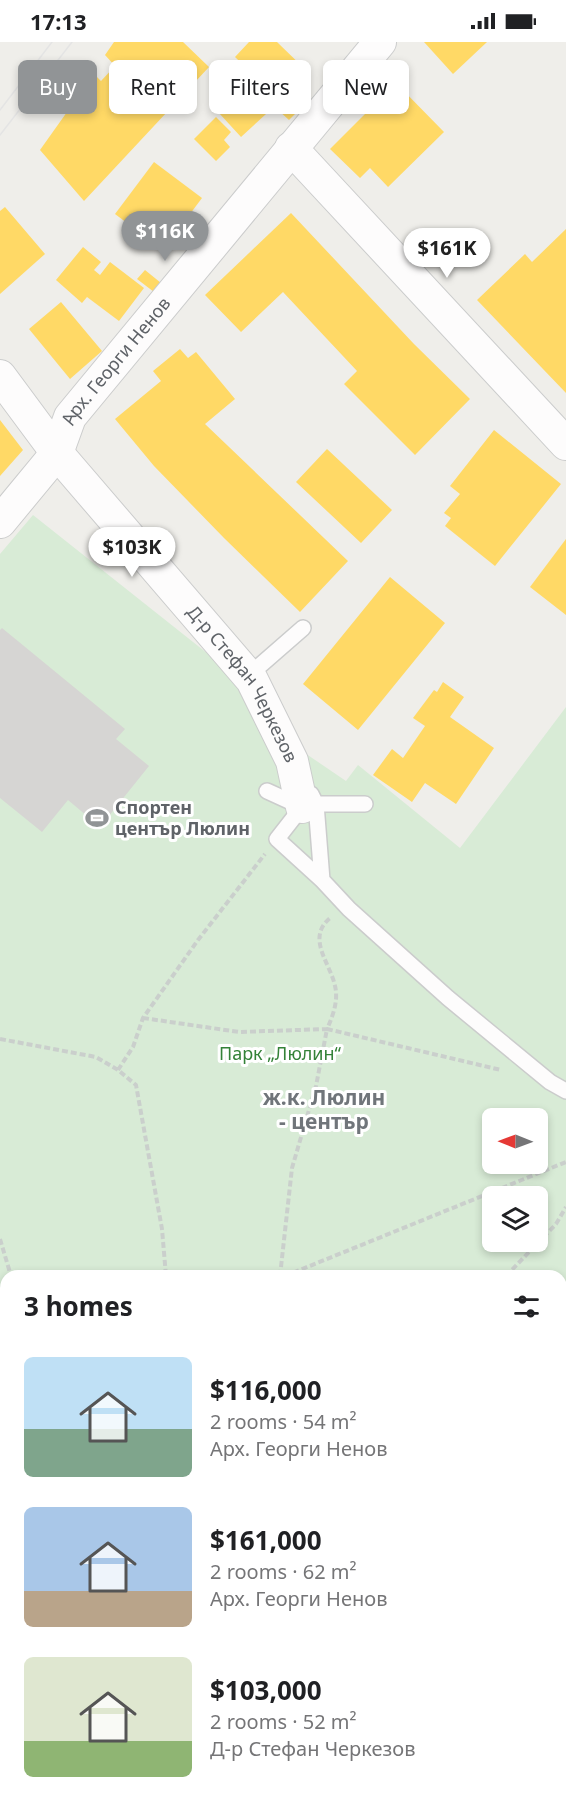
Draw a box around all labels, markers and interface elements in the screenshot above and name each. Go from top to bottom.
text: 17:13 [30,6,87,36]
chip: Buy [18,60,97,114]
chip: Rent [109,60,197,114]
chip: Filters [209,60,311,114]
chip: New [323,60,409,114]
pin: $116K [123,211,207,262]
text: $116K [135,217,195,244]
pin: $161K [405,228,489,279]
text: $161K [417,234,477,261]
street label: Арх. Георги Ненов [55,291,175,428]
pin: $103K [90,527,174,578]
text: $103K [102,533,162,560]
street label: Д-р Стефан Черкезов [182,600,304,766]
place label: Спортен център Люлин [115,795,250,840]
sports icon: Спортен център Люлин [84,805,110,831]
park label: Парк „Люлин“ [219,1041,342,1065]
district label: ж.к. Люлин - център [263,1083,385,1135]
north arrow [482,1108,548,1174]
map controls [482,1108,548,1252]
button: layers [482,1186,548,1252]
text: 3 homes [24,1288,133,1324]
icon: filters [510,1290,543,1323]
text: $116,000 [210,1372,322,1408]
icon: home [72,1381,144,1453]
text: 2 rooms · 54 m² [210,1408,357,1435]
text: Арх. Георги Ненов [210,1435,387,1462]
text: $161,000 [210,1522,322,1558]
icon: home [72,1531,144,1603]
text: 2 rooms · 62 m² [210,1558,357,1585]
text: Арх. Георги Ненов [210,1585,387,1612]
text: $103,000 [210,1672,322,1708]
icon: home [72,1681,144,1753]
text: 2 rooms · 52 m² [210,1708,357,1735]
text: Д-р Стефан Черкезов [210,1735,415,1762]

